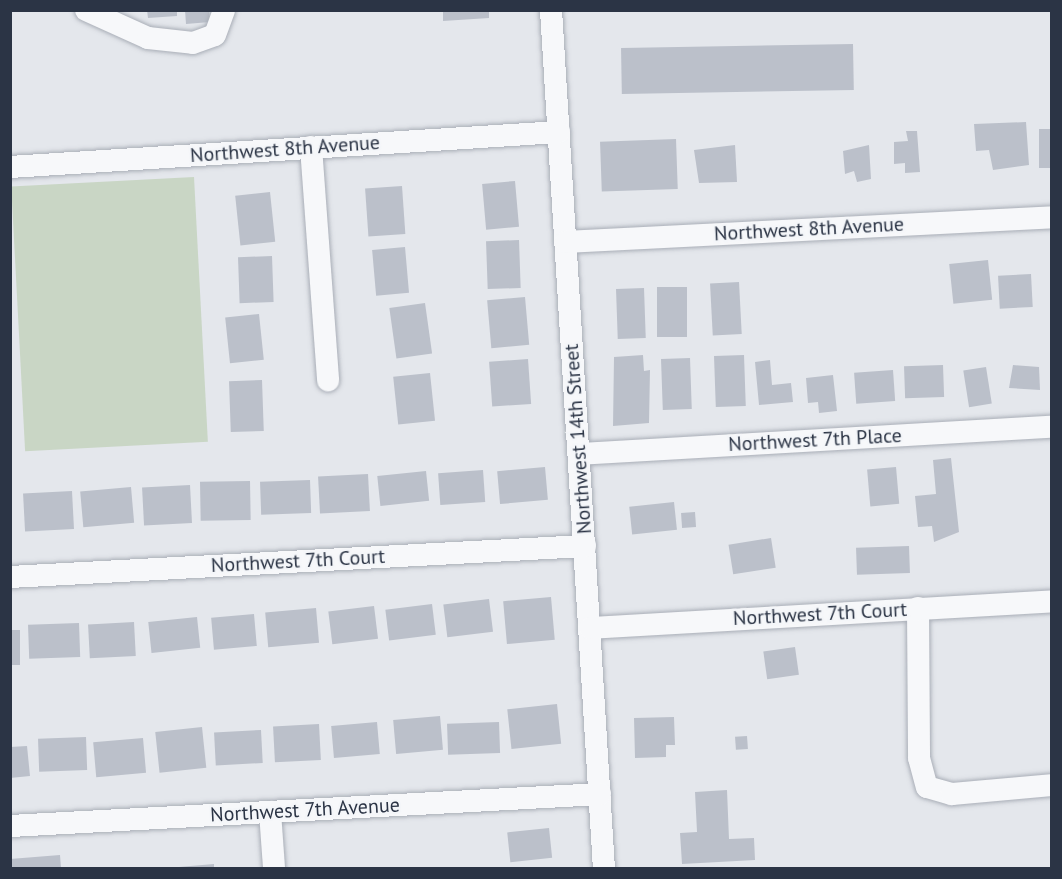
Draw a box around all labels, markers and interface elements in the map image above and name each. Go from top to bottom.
street label: Northwest 8th Avenue [189,130,381,168]
street label: Northwest 8th Avenue [713,212,905,246]
street label: Northwest 14th Street [559,343,597,535]
street label: Northwest 7th Place [728,423,902,457]
street label: Northwest 7th Court [210,544,386,578]
street label: Northwest 7th Court [732,597,908,631]
street label: Northwest 7th Avenue [209,793,401,827]

